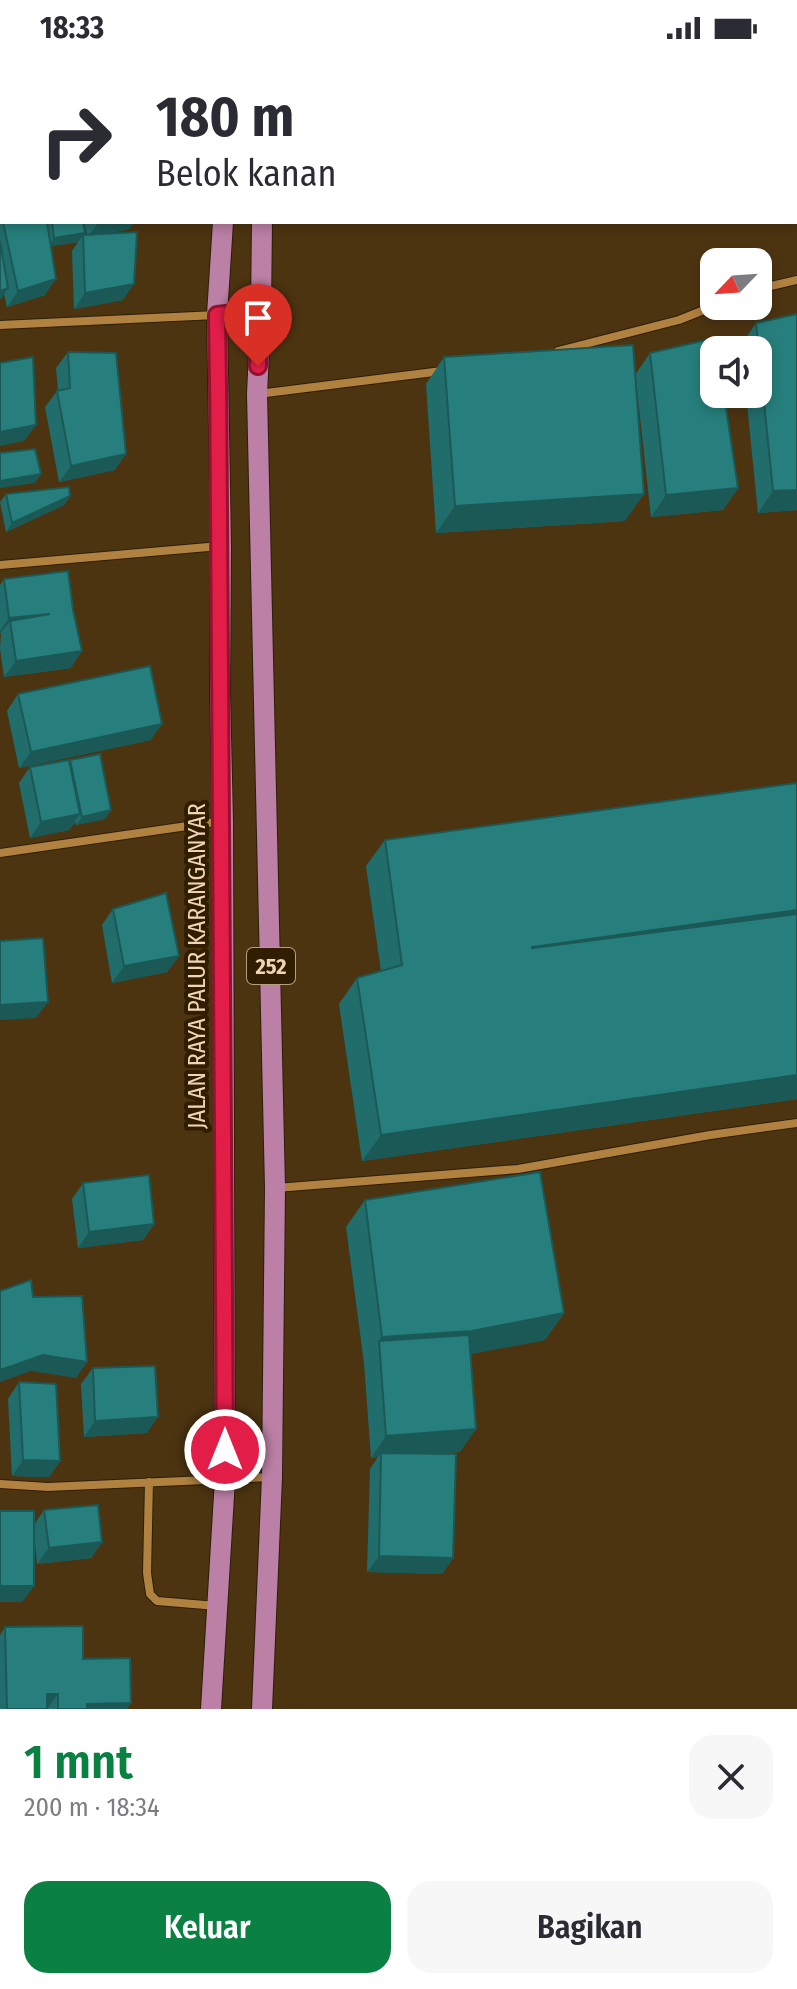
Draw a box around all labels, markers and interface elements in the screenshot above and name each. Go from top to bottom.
text: 18:33 [40,10,104,46]
text: 180 m [156,84,294,151]
icon: right [24,88,128,192]
text: Belok kanan [156,152,336,196]
north arrow [700,248,772,320]
map controls [700,248,772,408]
pin [224,284,292,366]
icon: arrive [236,296,280,340]
button: sound [700,336,772,408]
street label: JALAN RAYA PALUR KARANGANYAR [183,803,211,1129]
road number: 252 [247,948,295,984]
position arrow [183,1408,267,1492]
text: 1 mnt [24,1733,133,1791]
button: close [689,1735,773,1819]
text: 200 m · 18:34 [24,1792,159,1823]
button: Keluar [24,1881,391,1973]
button: Bagikan [407,1881,773,1973]

